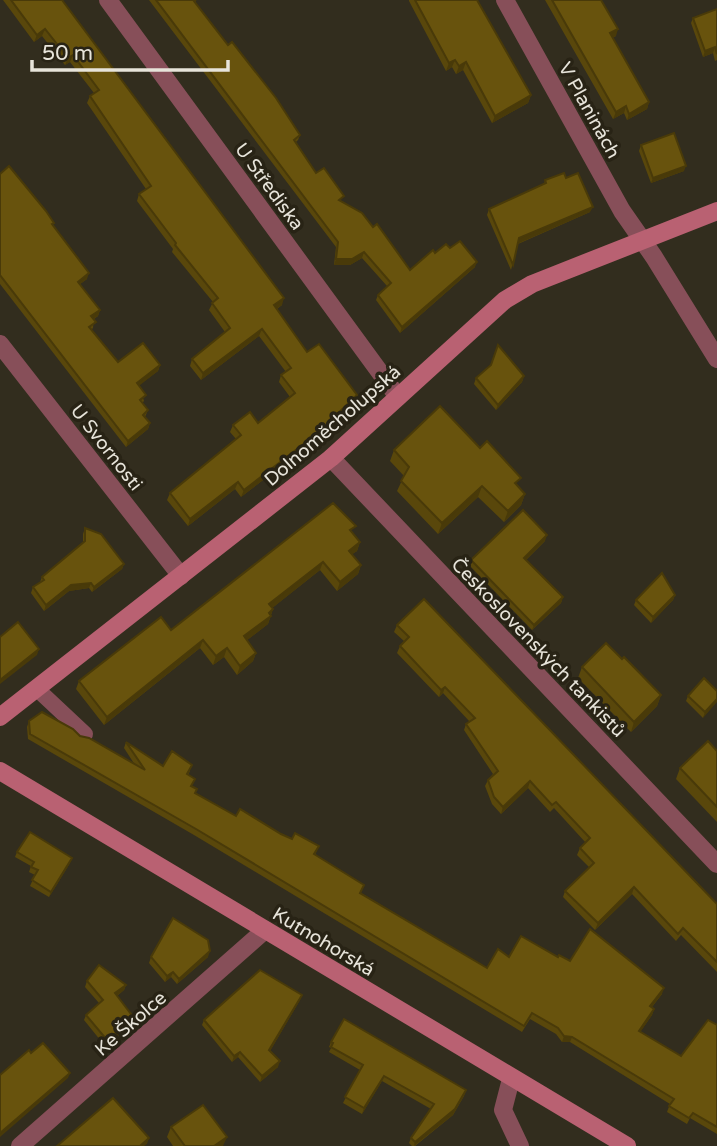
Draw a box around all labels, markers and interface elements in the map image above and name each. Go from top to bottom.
scale bar [32,28,228,72]
text: 50 m [42,41,93,66]
street label: V Planinách [554,59,625,162]
street label: U Střediska [230,139,308,234]
street label: Dolnoměcholupská [260,361,405,491]
street label: U Svornosti [66,400,147,495]
street label: Československých tankistů [447,553,630,742]
street label: Kutnohorská [269,903,378,981]
street label: Ke Školce [91,987,171,1061]

